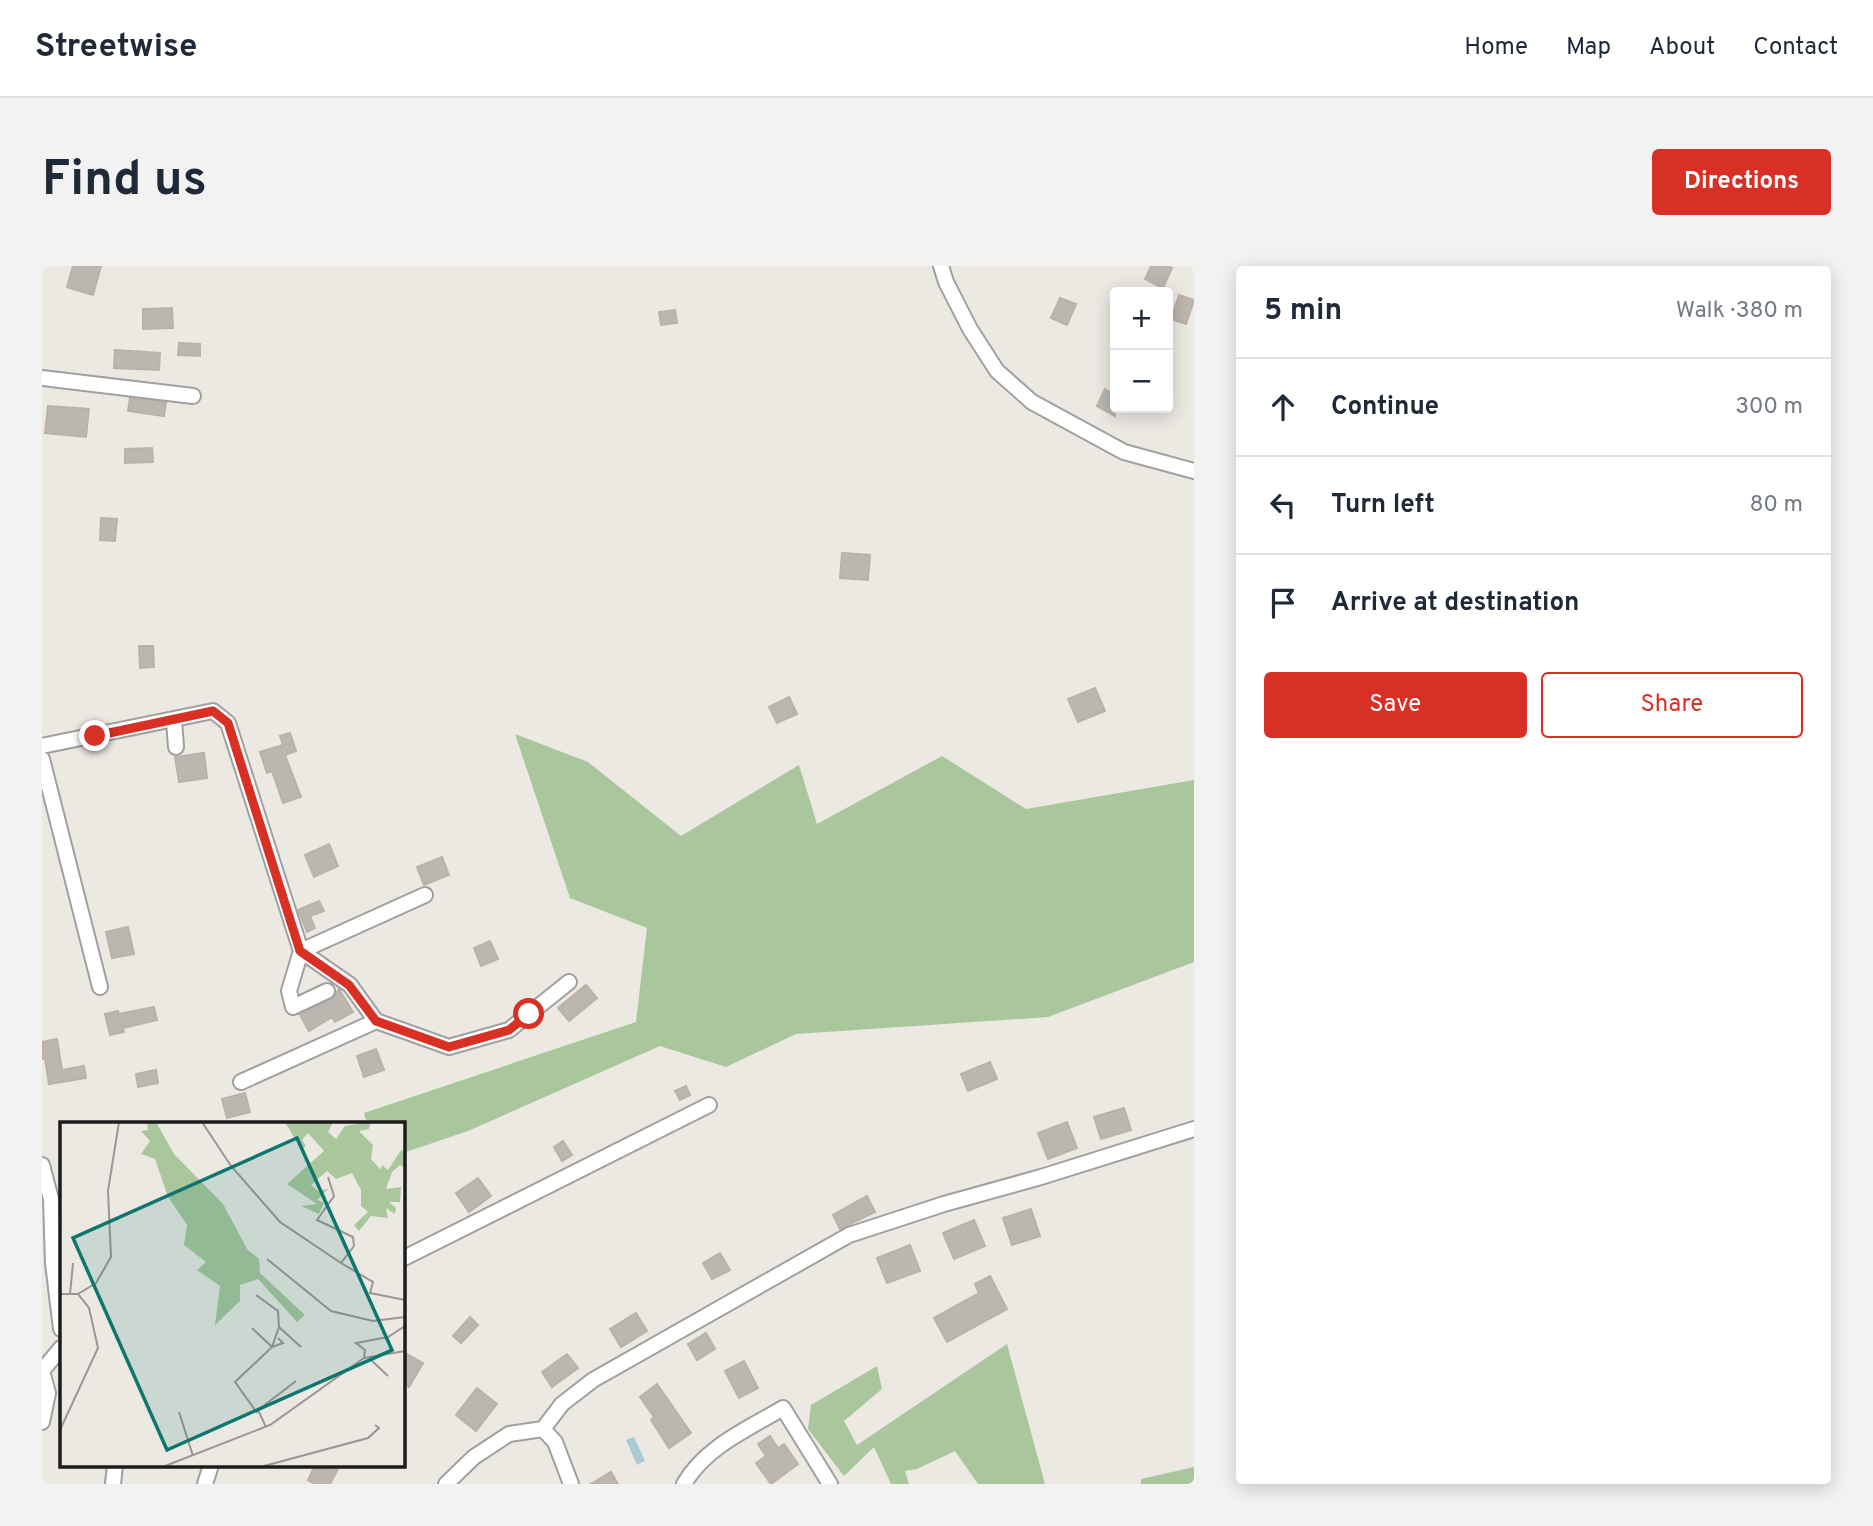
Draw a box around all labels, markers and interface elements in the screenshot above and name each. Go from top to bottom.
text: Streetwise [35,27,197,69]
text: Home [1464,33,1528,63]
text: Map [1566,33,1611,63]
text: About [1649,33,1715,63]
text: Contact [1753,33,1838,63]
button: Directions [1652,149,1831,215]
text: Find us [42,151,207,213]
map controls [1110,287,1173,413]
button: + [1110,287,1173,350]
text: 5 min [1264,293,1342,330]
text: Walk · 380 m [1676,297,1803,326]
button: − [1110,350,1173,413]
icon: ahead [1264,388,1302,426]
text: Continue [1331,391,1439,424]
text: 300 m [1735,393,1803,422]
icon: left [1264,486,1302,524]
text: Turn left [1331,489,1435,522]
text: 80 m [1750,491,1803,520]
icon: arrive [1264,584,1302,622]
text: Arrive at destination [1331,587,1579,620]
button: Save [1264,672,1527,738]
button: Share [1541,672,1803,738]
route end [79,720,110,751]
route start [513,998,544,1029]
inset map [60,1122,404,1466]

